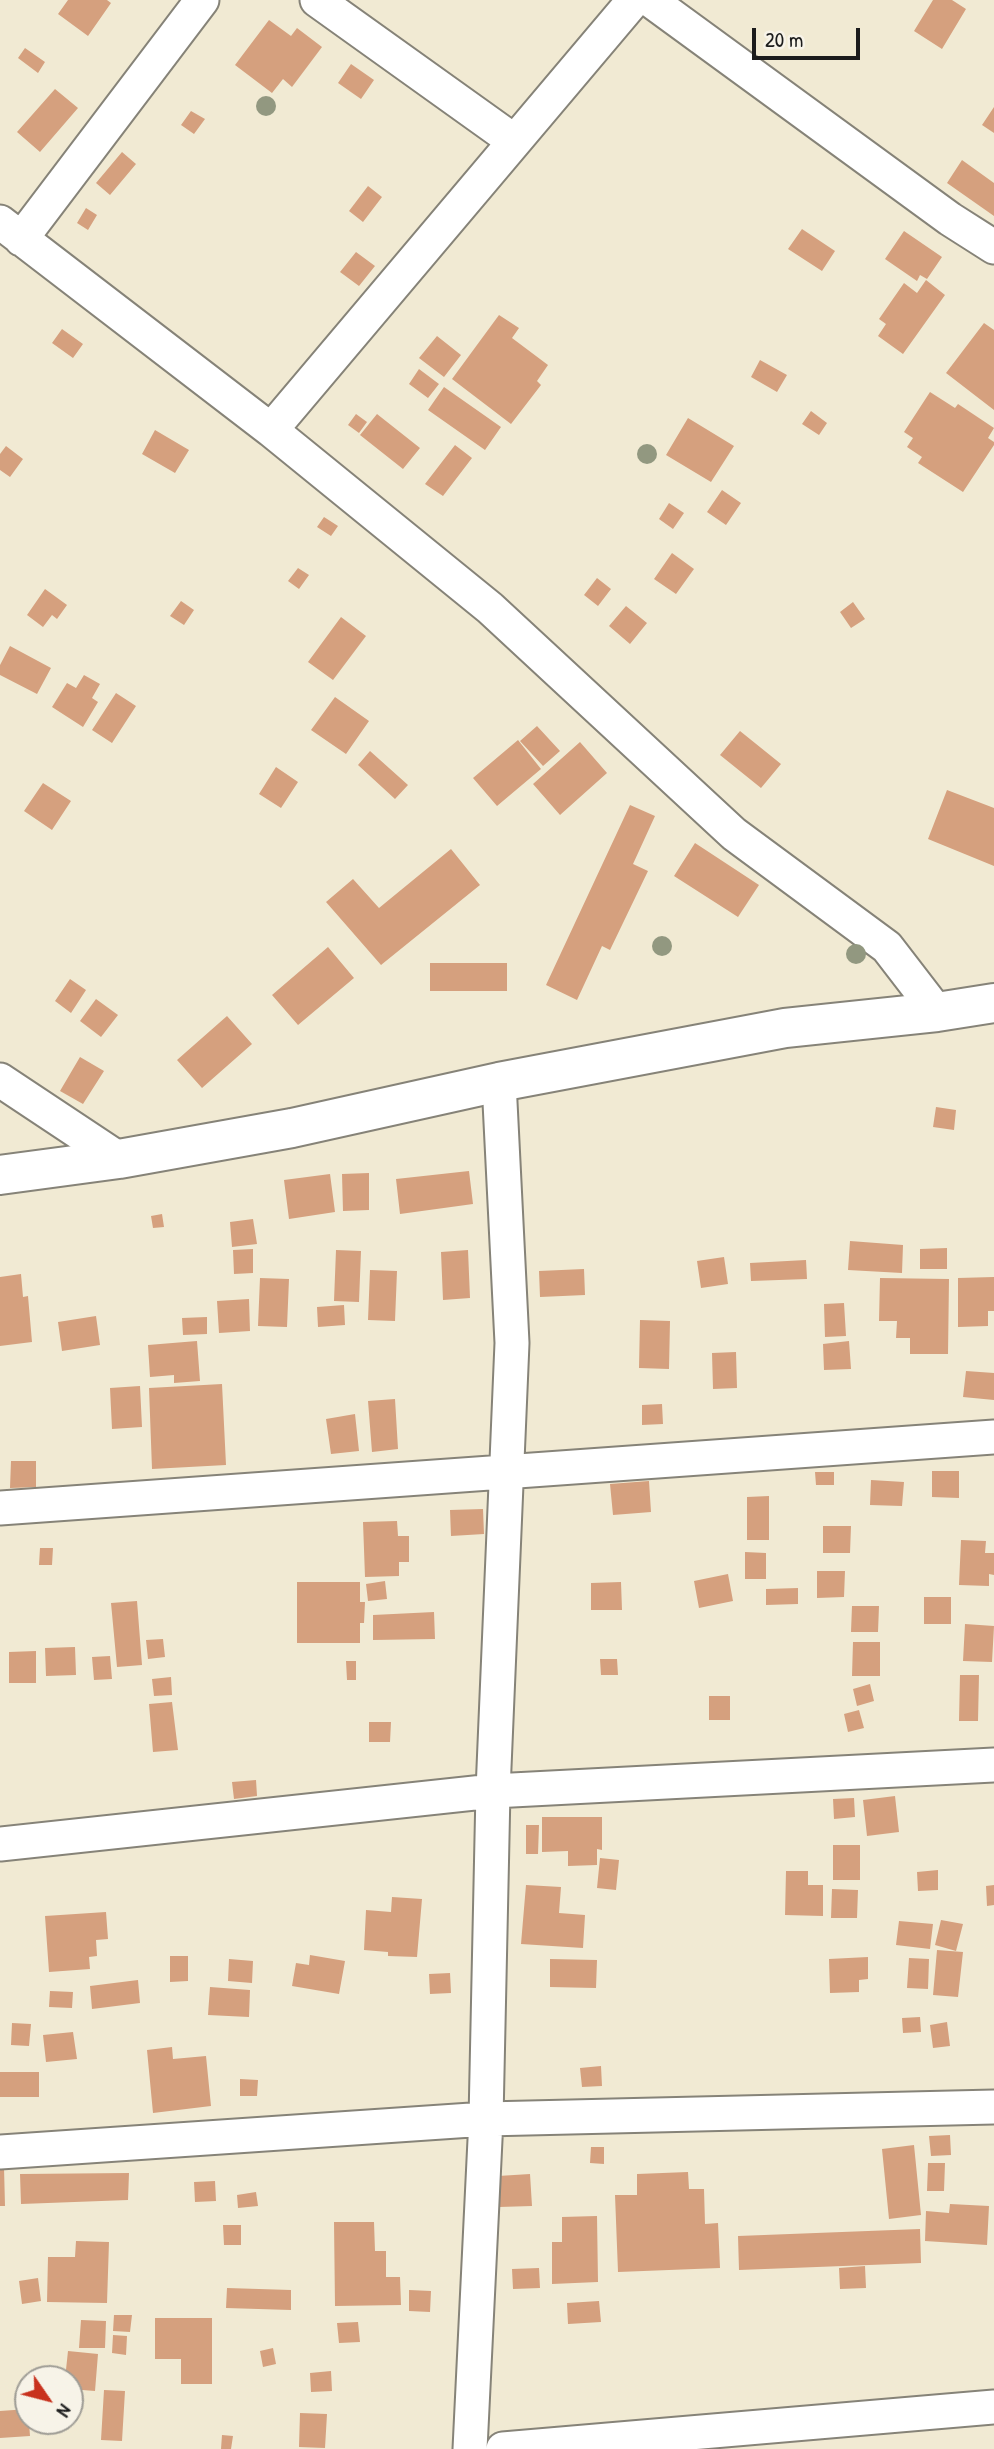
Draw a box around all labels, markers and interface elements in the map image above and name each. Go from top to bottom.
scale bar [756,14,864,58]
text: 20 m [765,25,803,54]
north arrow [14,2365,84,2435]
text: N [51,2399,78,2422]

